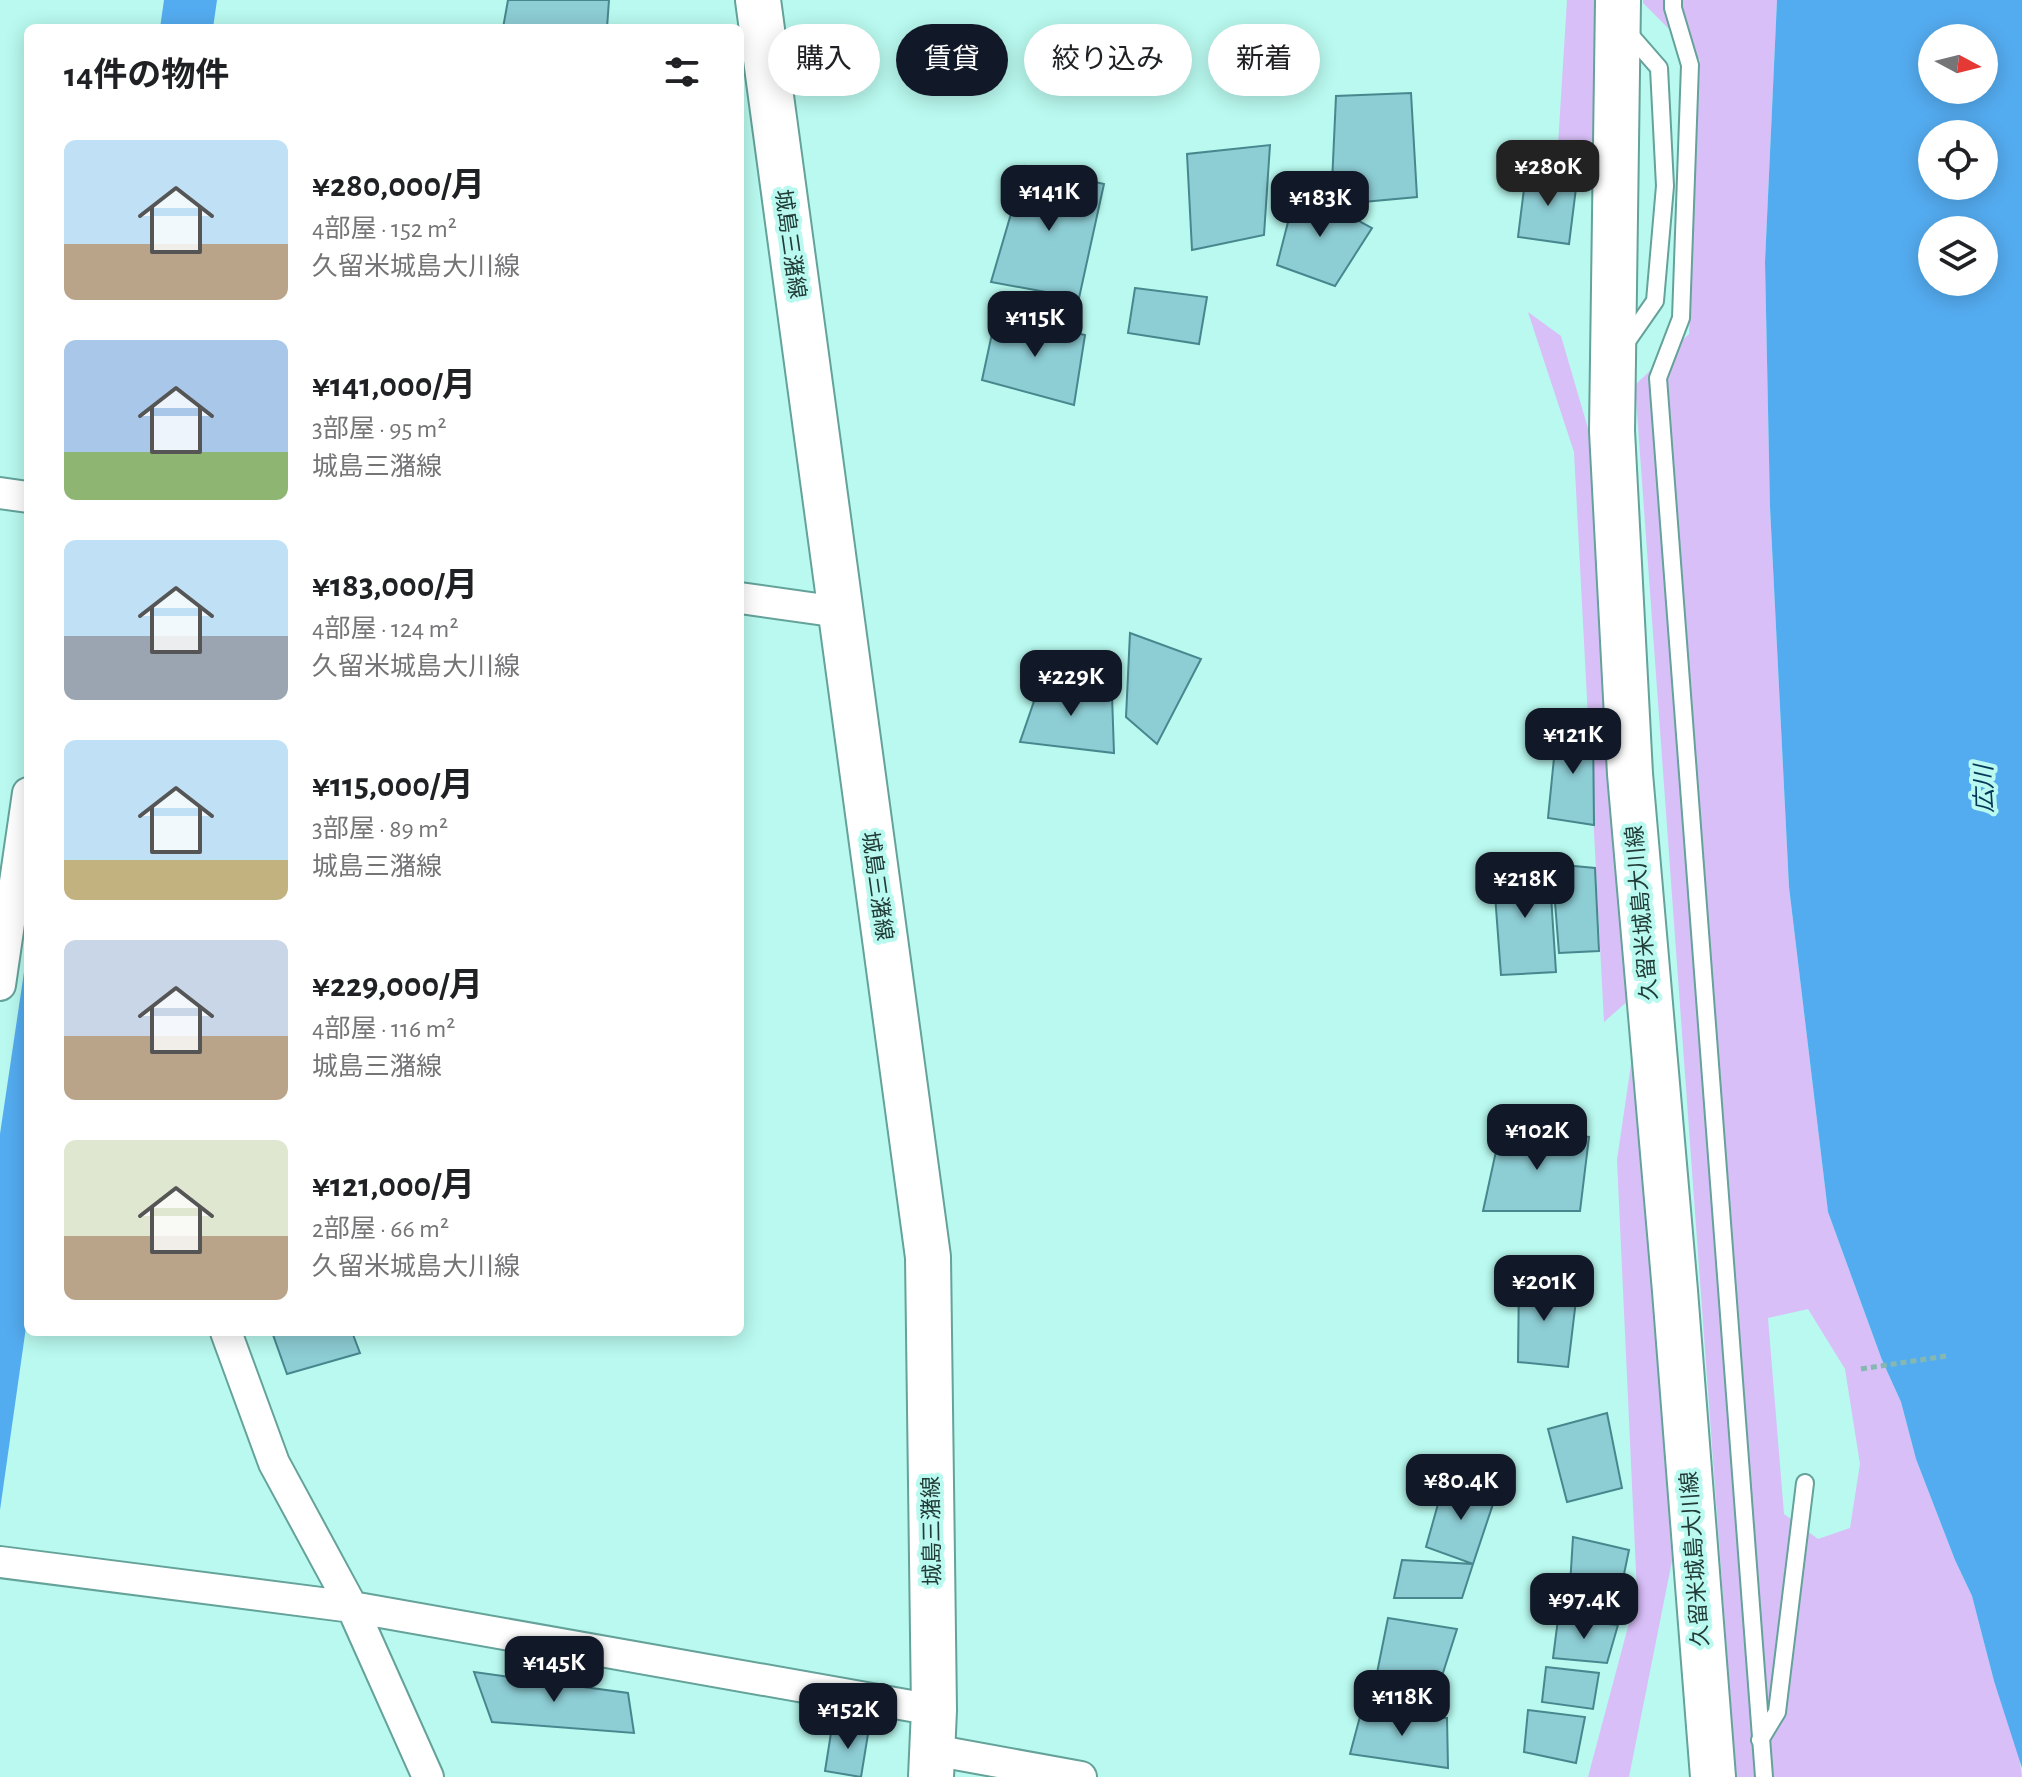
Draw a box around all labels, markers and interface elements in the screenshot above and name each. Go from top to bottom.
chip: 購入 [768,24,880,96]
chip: 賃貸 [896,24,1008,96]
chip: 絞り込み [1024,24,1192,96]
chip: 新着 [1208,24,1320,96]
north arrow [1918,24,1998,104]
map controls [1918,24,1998,296]
icon: filters [660,50,704,94]
text: 14件の物件 [64,59,229,93]
button: locate [1918,120,1998,200]
pin: ¥280K [1492,140,1604,208]
text: ¥280K [1514,153,1582,179]
pin: ¥141K [993,165,1105,233]
text: ¥280,000/月 [312,169,485,203]
pin: ¥183K [1264,171,1376,239]
icon: home [128,172,224,268]
text: ¥141K [1019,178,1079,204]
text: ¥183K [1289,184,1351,210]
street label: 城島三潴線 [771,188,810,300]
text: 4部屋 · 152 m² [312,216,457,242]
button: layers [1918,216,1998,296]
text: 久留米城島大川線 [312,254,520,280]
pin: ¥115K [979,291,1091,359]
text: ¥115K [1006,304,1064,330]
text: ¥141,000/月 [312,369,476,403]
icon: home [128,372,224,468]
text: 3部屋 · 95 m² [312,416,447,442]
text: 城島三潴線 [312,454,442,480]
text: ¥183,000/月 [312,569,478,603]
icon: home [128,572,224,668]
text: 4部屋 · 124 m² [312,616,458,642]
pin: ¥229K [1015,650,1127,718]
text: 久留米城島大川線 [312,654,520,680]
text: ¥229K [1038,663,1104,689]
pin: ¥121K [1517,708,1629,776]
text: ¥121K [1543,721,1603,747]
water label: 広川 [1971,762,1997,813]
text: ¥115,000/月 [312,769,474,803]
icon: home [128,772,224,868]
text: 3部屋 · 89 m² [312,816,448,842]
street label: 久留米城島大川線 [1622,824,1661,1002]
street label: 城島三潴線 [858,830,897,942]
pin: ¥218K [1469,852,1581,920]
text: 城島三潴線 [312,854,442,880]
text: ¥218K [1493,865,1557,891]
text: ¥229,000/月 [312,969,483,1003]
icon: home [128,972,224,1068]
text: 4部屋 · 116 m² [312,1016,455,1042]
text: 城島三潴線 [312,1054,442,1080]
pin: ¥102K [1481,1104,1593,1172]
text: ¥102K [1505,1117,1569,1143]
text: ¥121,000/月 [312,1169,475,1203]
icon: home [128,1172,224,1268]
text: 2部屋 · 66 m² [312,1216,449,1242]
text: 久留米城島大川線 [312,1254,520,1280]
pin: ¥201K [1488,1255,1600,1323]
text: ¥201K [1512,1268,1576,1294]
pin: ¥80.4K [1396,1454,1526,1522]
text: ¥80.4K [1424,1467,1498,1493]
street label: 久留米城島大川線 [1677,1470,1712,1648]
street label: 城島三潴線 [919,1476,944,1586]
pin: ¥97.4K [1519,1573,1649,1641]
text: ¥97.4K [1548,1586,1620,1612]
pin: ¥145K [498,1636,610,1704]
text: ¥145K [523,1649,585,1675]
pin: ¥118K [1346,1670,1458,1738]
pin: ¥152K [792,1683,904,1751]
text: ¥118K [1372,1683,1432,1709]
text: ¥152K [817,1696,879,1722]

